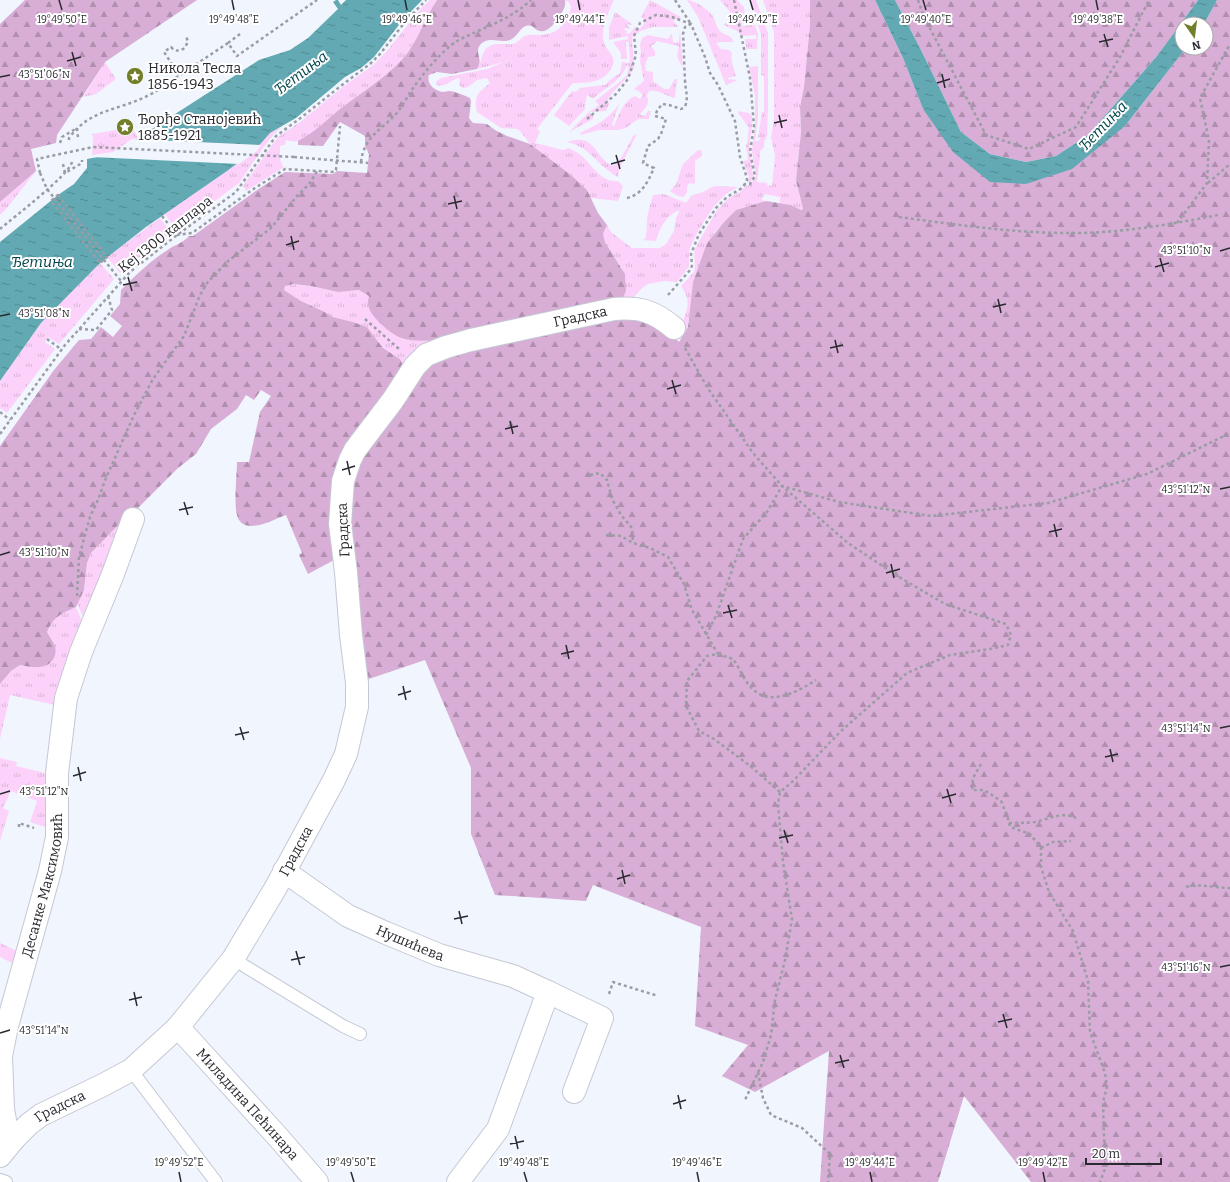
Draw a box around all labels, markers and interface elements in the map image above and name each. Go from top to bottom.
text: 19°49'50"E [37,14,87,26]
text: 19°49'48"E [209,14,259,26]
text: 19°49'46"E [382,14,432,26]
text: 19°49'44"E [555,14,605,26]
text: 19°49'42"E [728,14,778,26]
text: 19°49'40"E [901,14,951,26]
text: 19°49'38"E [1073,14,1123,26]
north arrow [1174,16,1214,56]
text: N [1190,38,1202,53]
water label: Ђетиња [271,47,331,99]
place label: Никола Тесла 1856-1943 [148,60,241,93]
place icon: Никола Тесла 1856-1943 [125,66,145,86]
text: 43°51'06"N [18,69,70,81]
water label: Ђетиња [1075,98,1131,154]
place label: Ђорђе Станојевић 1885-1921 [138,111,262,144]
place icon: Ђорђе Станојевић 1885-1921 [115,117,135,137]
street label: Кеј 1300 каплара [115,192,216,276]
text: 43°51'10"N [1161,245,1211,257]
water label: Ђетиња [11,253,73,271]
street label: Градска [552,303,609,331]
text: 43°51'08"N [18,308,70,320]
text: 43°51'12"N [1162,484,1211,496]
street label: Градска [334,502,353,558]
text: 43°51'10"N [19,547,69,559]
text: 43°51'14"N [1161,723,1211,735]
text: 43°51'12"N [20,786,69,798]
street label: Десанке Максимовић [18,813,66,959]
street label: Градска [276,823,317,879]
street label: Нушићева [373,922,446,965]
text: 43°51'16"N [1161,962,1211,974]
text: 43°51'14"N [19,1025,69,1037]
street label: Миладина Пећинара [193,1045,302,1164]
street label: Градска [31,1087,88,1126]
scale bar [1086,1140,1161,1166]
text: 20 m [1092,1147,1121,1161]
text: 19°49'52"E [155,1157,203,1169]
text: 19°49'50"E [326,1157,376,1169]
text: 19°49'48"E [499,1157,549,1169]
text: 19°49'46"E [672,1157,722,1169]
text: 19°49'44"E [845,1157,895,1169]
text: 19°49'42"E [1018,1157,1068,1169]

